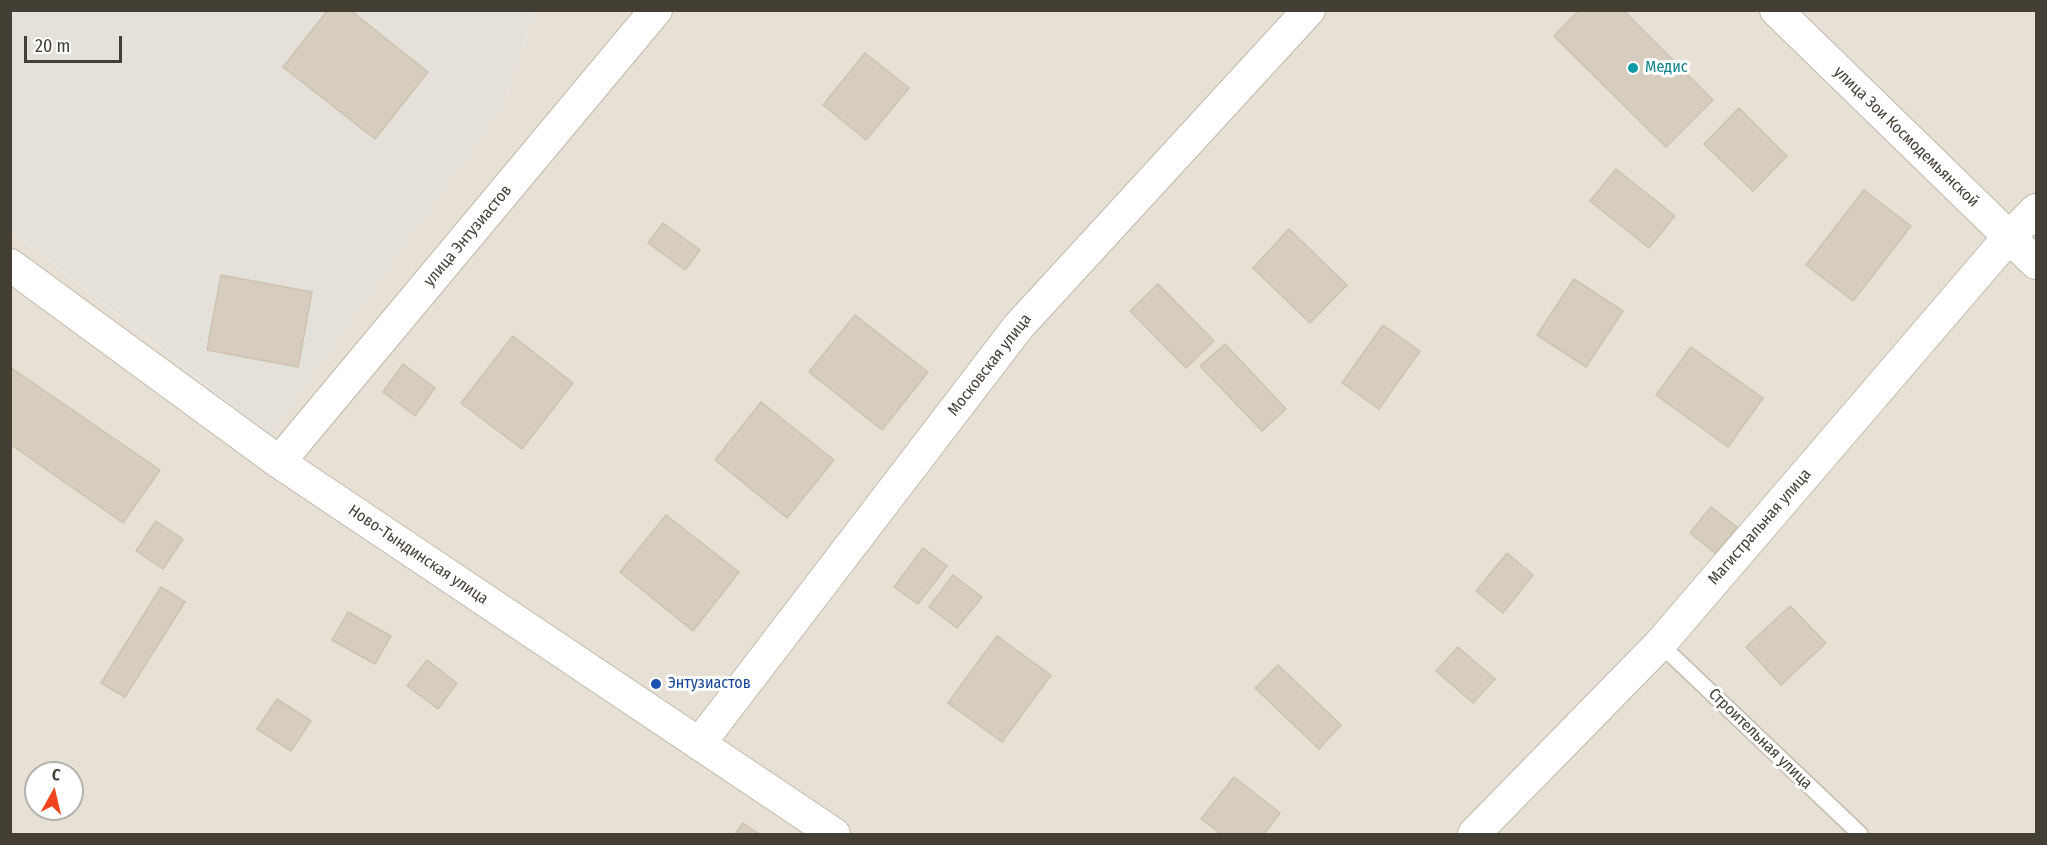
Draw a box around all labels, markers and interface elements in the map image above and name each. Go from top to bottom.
scale bar [27,24,124,62]
text: 20 m [35,35,70,57]
place label: Медис [1645,58,1688,78]
marker: Медис [1626,61,1640,75]
street label: улица Зои Космодемьянской [1829,63,1983,211]
street label: улица Энтузиастов [420,181,516,291]
street label: Московская улица [944,310,1036,420]
street label: Магистральная улица [1704,465,1816,589]
street label: Ново-Тындинская улица [344,501,492,609]
place label: Энтузиастов [668,674,751,694]
marker: Энтузиастов [649,677,663,691]
street label: Строительная улица [1704,685,1816,793]
north arrow [24,761,84,821]
text: С [51,765,62,785]

